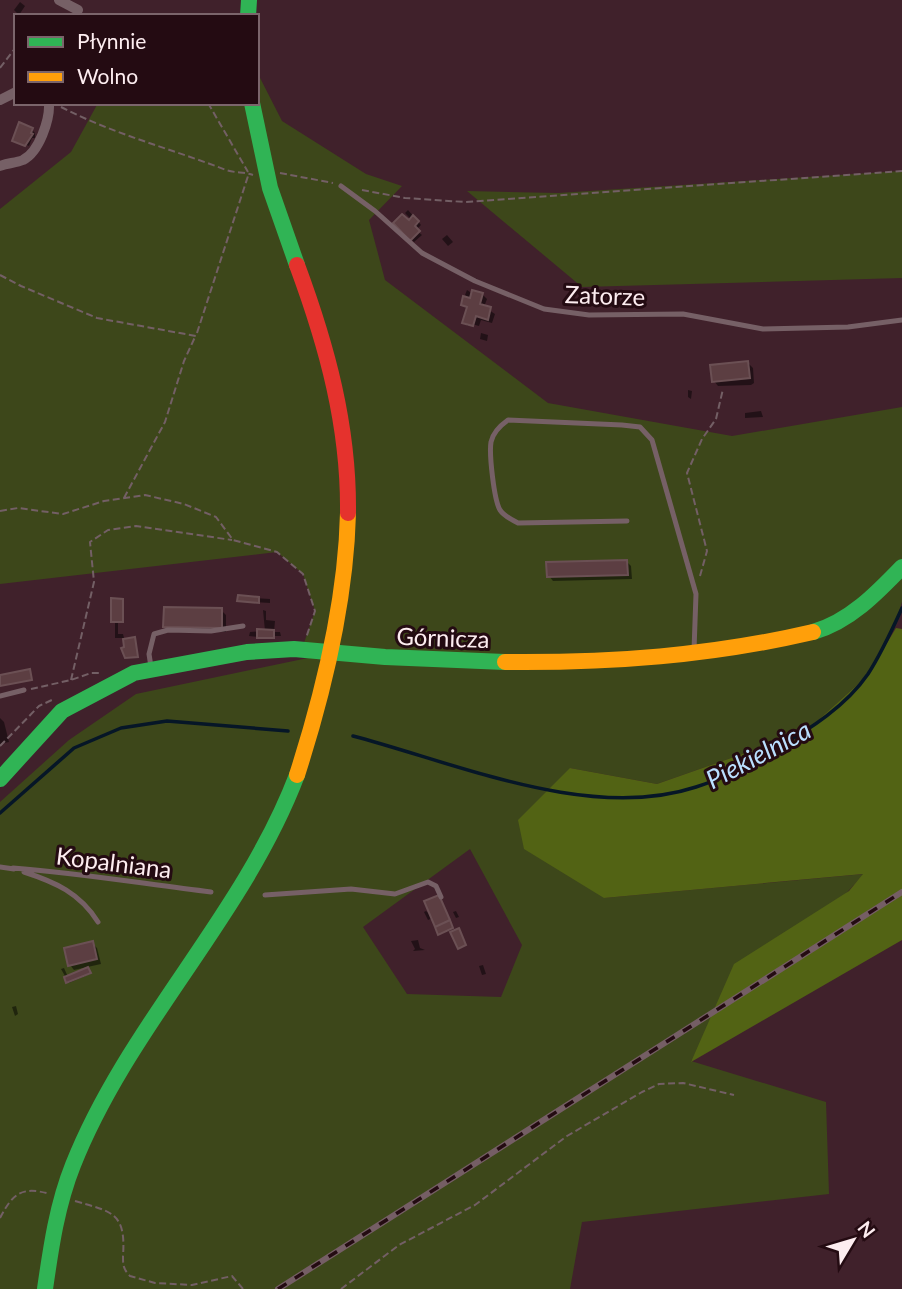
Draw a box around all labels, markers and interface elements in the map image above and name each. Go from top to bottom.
legend [14,14,259,105]
text: Płynnie [77,28,146,53]
text: Wolno [77,63,138,88]
street label: Zatorze [564,279,646,311]
street label: Górnicza [396,621,490,653]
water label: Piekielnica [700,713,816,795]
street label: Kopalniana [55,841,173,883]
north arrow [818,1205,888,1275]
text: N [853,1216,880,1242]

